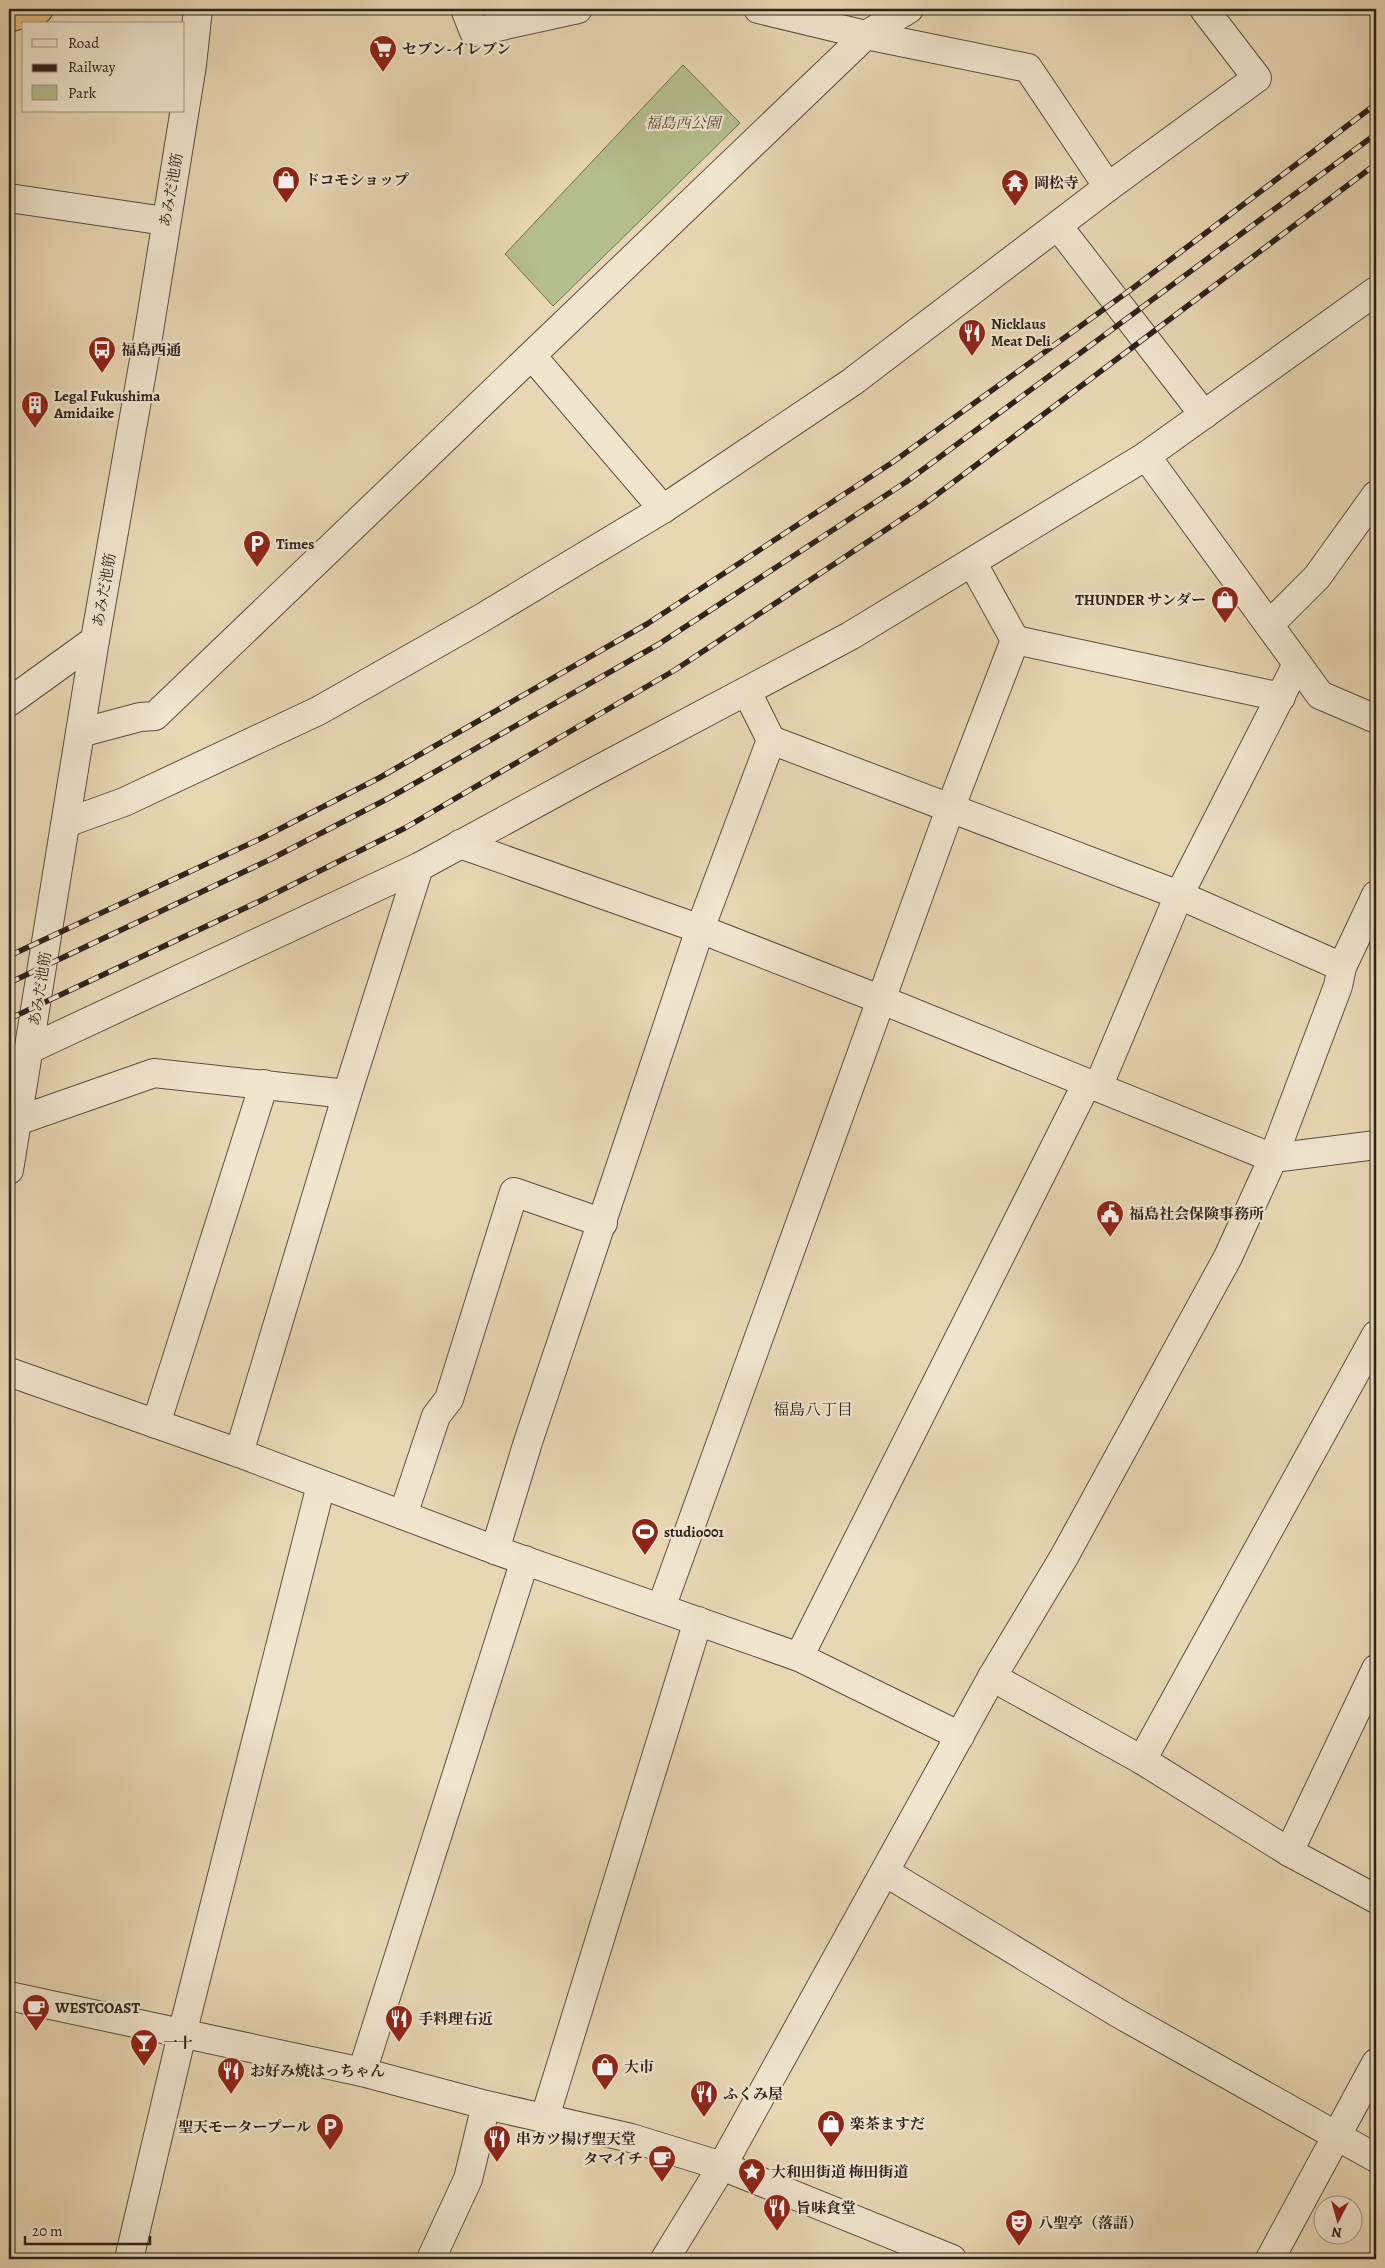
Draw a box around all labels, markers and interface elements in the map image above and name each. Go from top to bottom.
legend [22,22,185,112]
text: Road [68,33,100,53]
supermarket icon: セブン-イレブン [368,34,398,73]
place label: セブン-イレブン [402,39,511,59]
text: Railway [68,57,116,77]
text: Park [68,83,97,103]
park label: 福島西公園 [645,113,723,133]
street label: あみだ池筋 [155,151,187,229]
shop icon: ドコモショップ [271,165,301,204]
temple icon: 岡松寺 [1000,168,1030,207]
place label: ドコモショップ [305,170,409,190]
place label: 岡松寺 [1034,173,1079,193]
place label: Nicklaus Meat Deli [991,314,1051,351]
restaurant icon: Nicklaus Meat Deli [957,318,987,357]
bus stop icon: 福島西通 [87,335,117,374]
place label: 福島西通 [121,340,181,360]
place label: Legal Fukushima Amidaike [53,386,161,423]
building icon: Legal Fukushima Amidaike [20,390,50,429]
parking icon: Times [242,529,272,568]
place label: Times [276,534,314,554]
street label: あみだ池筋 [88,551,120,629]
shop icon: THUNDER サンダー [1210,585,1240,624]
place label: THUNDER サンダー [1075,590,1206,610]
street label: あみだ池筋 [24,950,56,1028]
public building icon: 福島社会保険事務所 [1095,1199,1125,1238]
place label: 福島社会保険事務所 [1129,1204,1264,1224]
district label: 福島八丁目 [773,1399,853,1421]
sports icon: studio001 [630,1517,660,1556]
place label: studio001 [664,1522,725,1542]
cafe icon: WESTCOAST [21,1993,51,2032]
place label: WESTCOAST [54,1998,140,2018]
restaurant icon: 手料理右近 [384,2004,414,2043]
place label: 手料理右近 [418,2009,493,2029]
bar icon: 一十 [129,2028,159,2067]
place label: 一十 [163,2033,193,2053]
shop icon: 大市 [590,2052,620,2091]
restaurant icon: お好み焼はっちゃん [216,2056,246,2095]
place label: 大市 [624,2057,654,2077]
place label: お好み焼はっちゃん [250,2061,385,2081]
restaurant icon: ふくみ屋 [689,2079,719,2118]
place label: ふくみ屋 [723,2084,783,2104]
shop icon: 楽茶ますだ [816,2109,846,2148]
parking icon: 聖天モータープール [315,2112,345,2151]
place label: 楽茶ますだ [850,2114,925,2134]
place label: 聖天モータープール [178,2117,311,2137]
restaurant icon: 串カツ揚げ聖天堂 [482,2124,512,2163]
place label: 串カツ揚げ聖天堂 [516,2129,636,2149]
cafe icon: タマイチ [647,2144,677,2183]
place label: タマイチ [583,2149,643,2169]
place icon: 大和田街道 梅田街道 [737,2157,767,2196]
place label: 大和田街道 梅田街道 [771,2162,909,2182]
restaurant icon: 旨味食堂 [762,2193,792,2232]
north arrow [1312,2196,1362,2246]
place label: 旨味食堂 [796,2198,856,2218]
theatre icon: 八聖亭（落語） [1004,2208,1034,2247]
scale bar [25,2213,150,2245]
place label: 八聖亭（落語） [1038,2213,1143,2233]
text: 20 m [32,2221,63,2241]
text: N [1331,2222,1343,2242]

